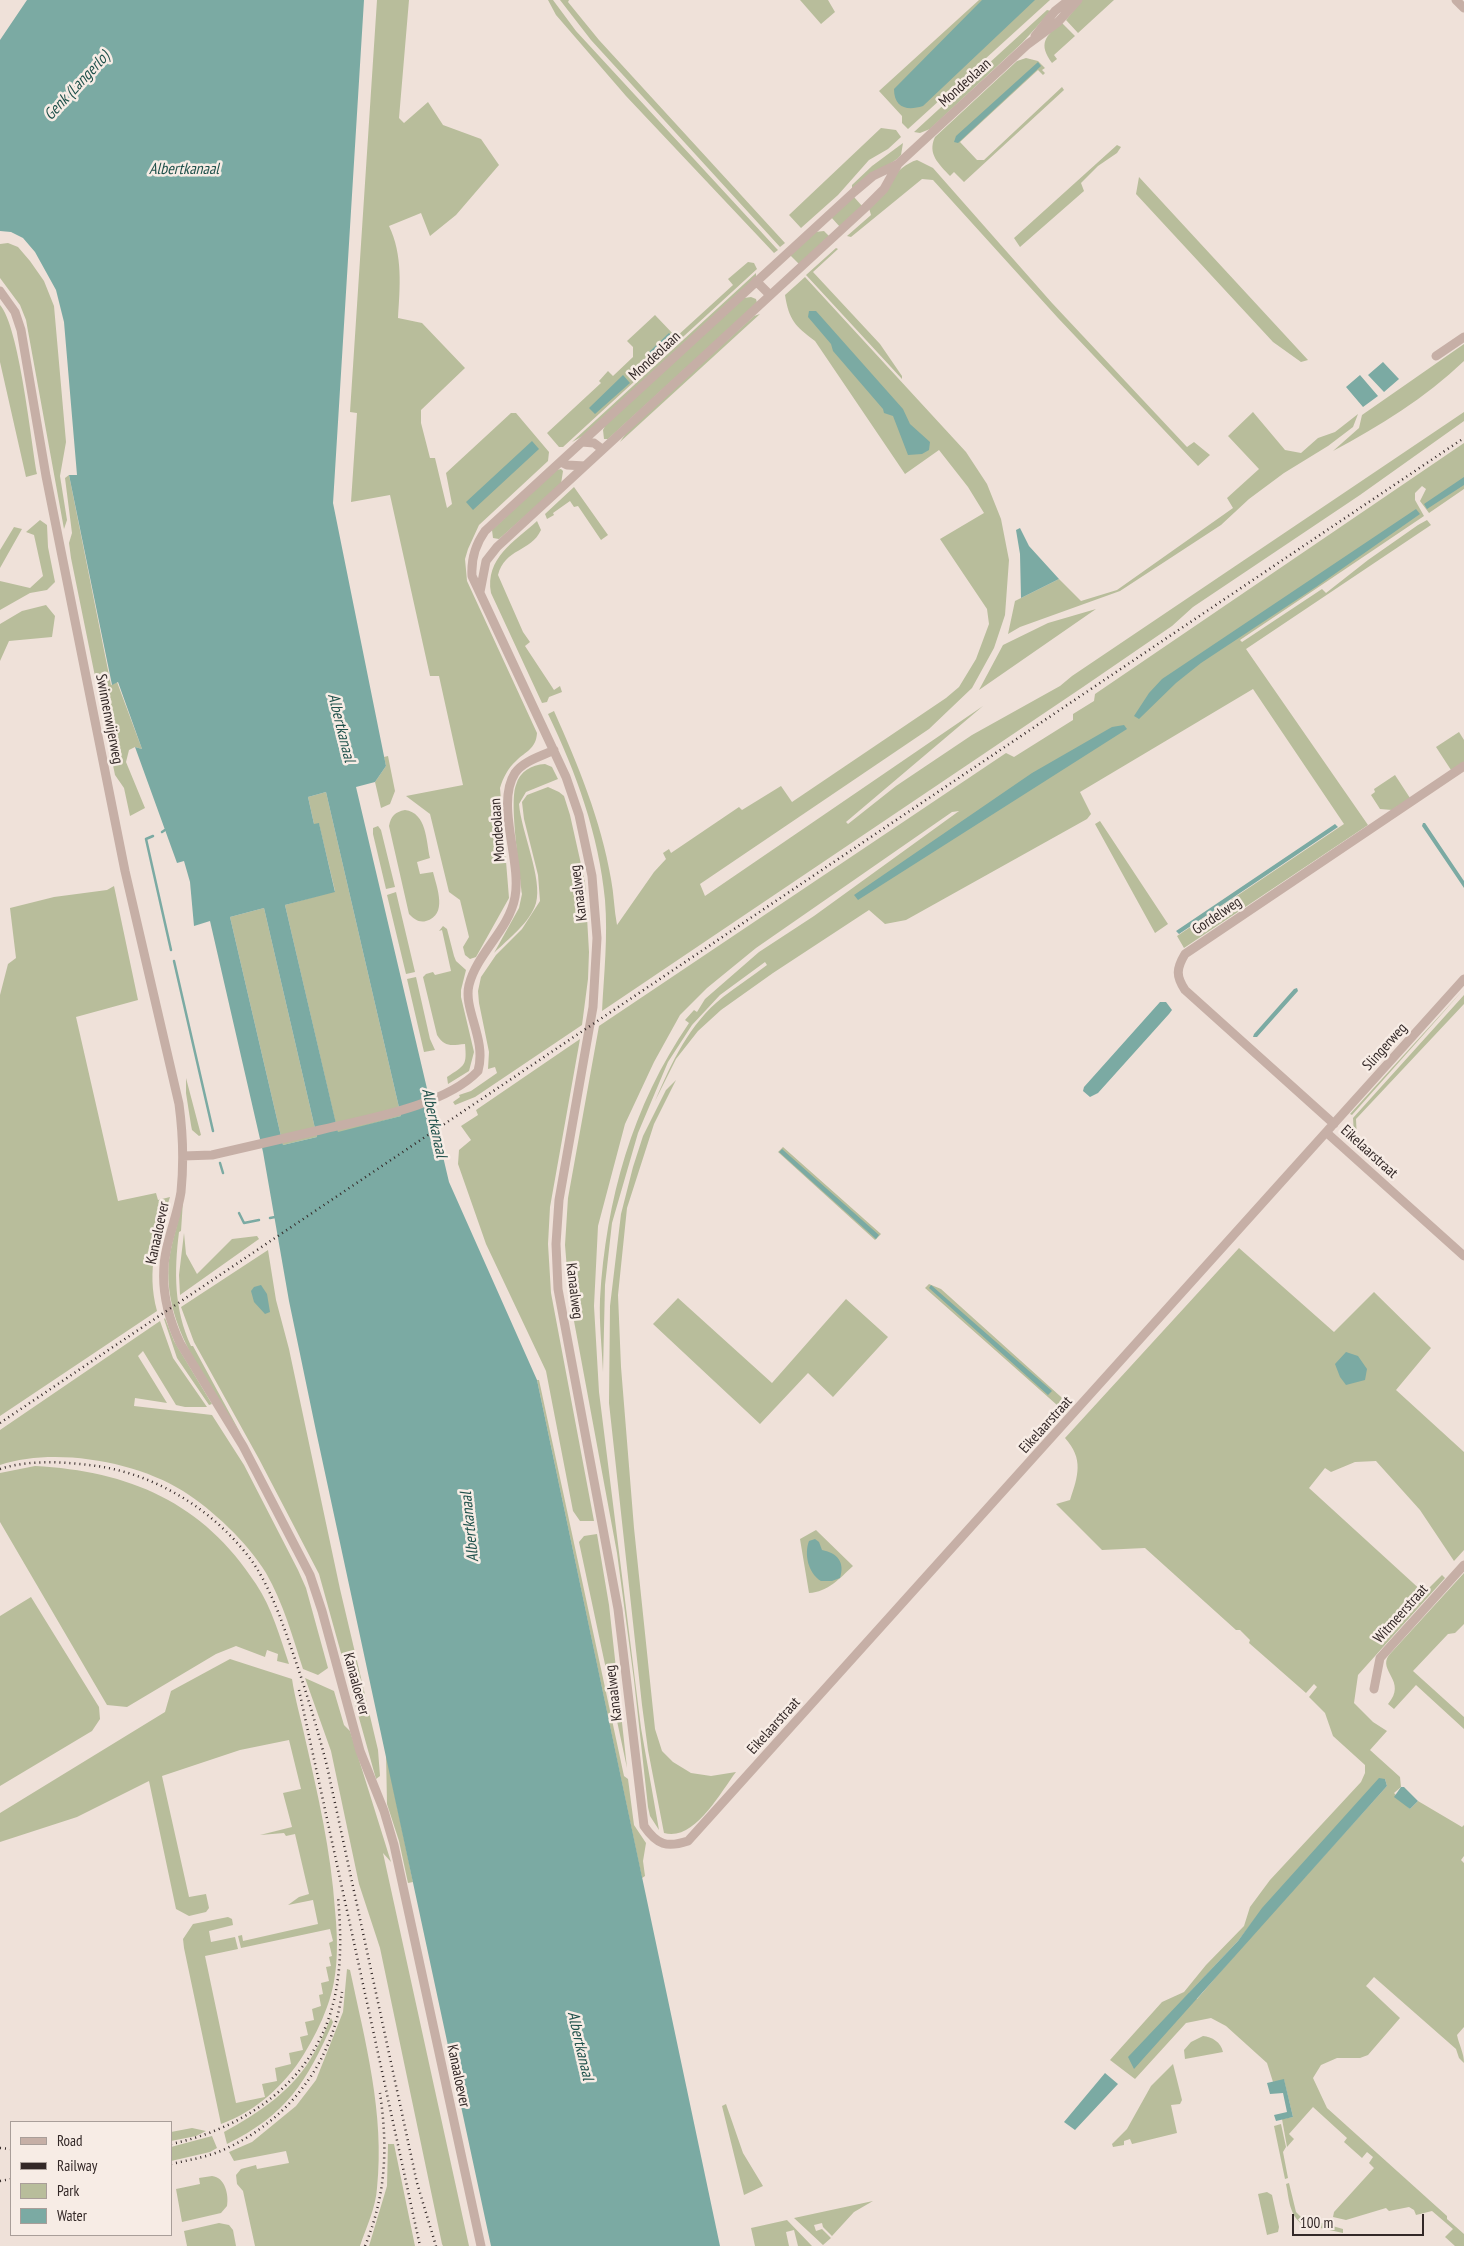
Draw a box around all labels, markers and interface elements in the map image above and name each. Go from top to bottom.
water label: Genk (Langerlo) [40,48,114,124]
street label: Mondeolaan [935,55,995,111]
water label: Albertkanaal [149,159,219,179]
street label: Mondeolaan [626,328,684,384]
street label: Swinnenwijerweg [91,672,127,766]
water label: Albertkanaal [323,692,359,764]
street label: Mondeolaan [487,798,509,862]
street label: Kanaalweg [567,864,591,922]
street label: Gordelweg [1189,893,1245,939]
street label: Slingerweg [1359,1019,1411,1075]
water label: Albertkanaal [417,1087,451,1159]
street label: Eikelaarstraat [1337,1122,1401,1182]
street label: Kanaaloever [143,1200,173,1266]
street label: Kanaalweg [562,1262,586,1320]
street label: Eikelaarstraat [1016,1393,1076,1457]
water label: Albertkanaal [457,1491,483,1563]
street label: Witmeerstraat [1370,1581,1432,1647]
street label: Kanaaloever [339,1651,373,1717]
street label: Kanaalweg [602,1664,626,1722]
street label: Eikelaarstraat [744,1694,804,1758]
water label: Albertkanaal [563,2010,597,2082]
street label: Kanaaloever [443,2043,473,2109]
legend [10,2121,172,2236]
text: Road [57,2131,83,2150]
text: Railway [57,2156,97,2175]
text: Park [57,2181,79,2200]
scale bar [1294,2204,1426,2236]
text: Water [57,2206,87,2225]
text: 100 m [1300,2213,1333,2232]

